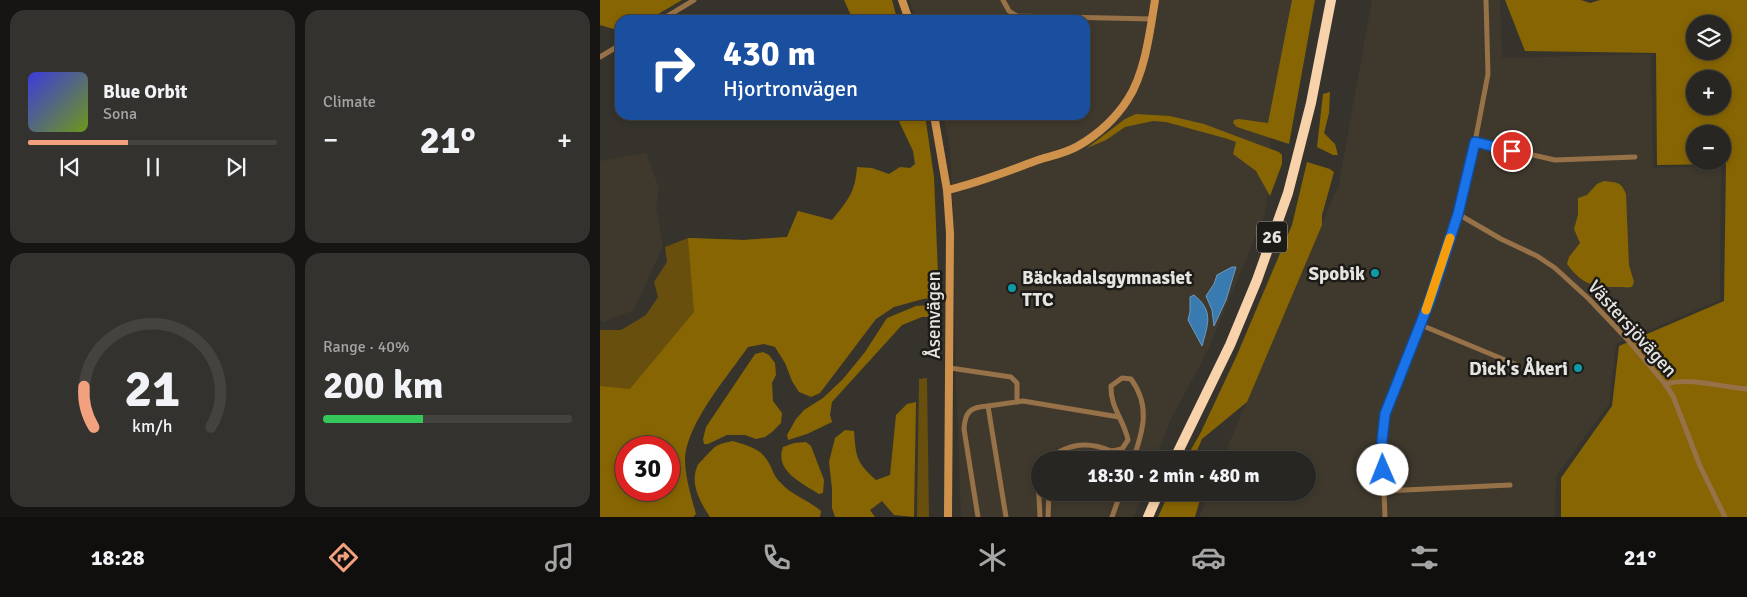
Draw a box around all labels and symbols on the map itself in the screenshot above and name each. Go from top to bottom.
pin [1491,130,1533,172]
road number: 26 [1257,222,1287,252]
place label: Spobik [1309,262,1365,286]
place label: Bäckadalsgymnasiet TTC [1022,266,1192,312]
marker: Spobik [1369,267,1381,279]
street label: Åsenvägen [922,271,946,359]
street label: Västersjövägen [1582,275,1682,382]
marker: Bäckadalsgymnasiet TTC [1006,282,1018,294]
place label: Dick's Åkeri [1469,357,1568,381]
marker: Dick's Åkeri [1572,362,1584,374]
speed limit sign: 30 [615,436,680,501]
position arrow [1356,443,1408,495]

